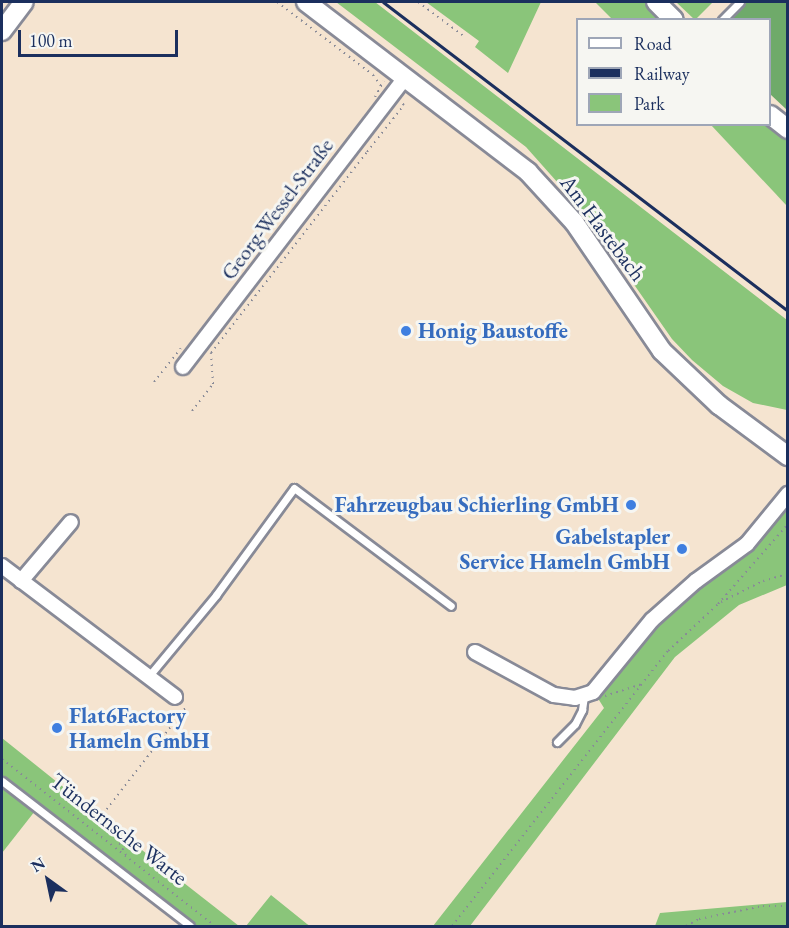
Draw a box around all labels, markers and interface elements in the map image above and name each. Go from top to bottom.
scale bar [21,18,182,56]
legend [576,18,771,126]
text: 100 m [29,29,73,52]
text: Road [634,32,672,55]
text: Railway [634,62,690,85]
text: Park [634,92,665,115]
street label: Georg-Wessel-Straße [215,133,339,285]
street label: Am Hastebach [555,170,651,286]
place label: Honig Baustoffe [418,318,568,344]
marker: Honig Baustoffe [399,324,413,338]
place label: Fahrzeugbau Schierling GmbH [335,492,619,518]
marker: Fahrzeugbau Schierling GmbH [624,498,638,512]
place label: Gabelstapler Service Hameln GmbH [459,523,670,574]
marker: Gabelstapler Service Hameln GmbH [675,542,689,556]
place label: Flat6Factory Hameln GmbH [69,702,210,754]
marker: Flat6Factory Hameln GmbH [50,721,64,735]
street label: Tündernsche Warte [45,767,193,891]
north arrow [18,850,78,910]
text: N [27,852,49,877]

